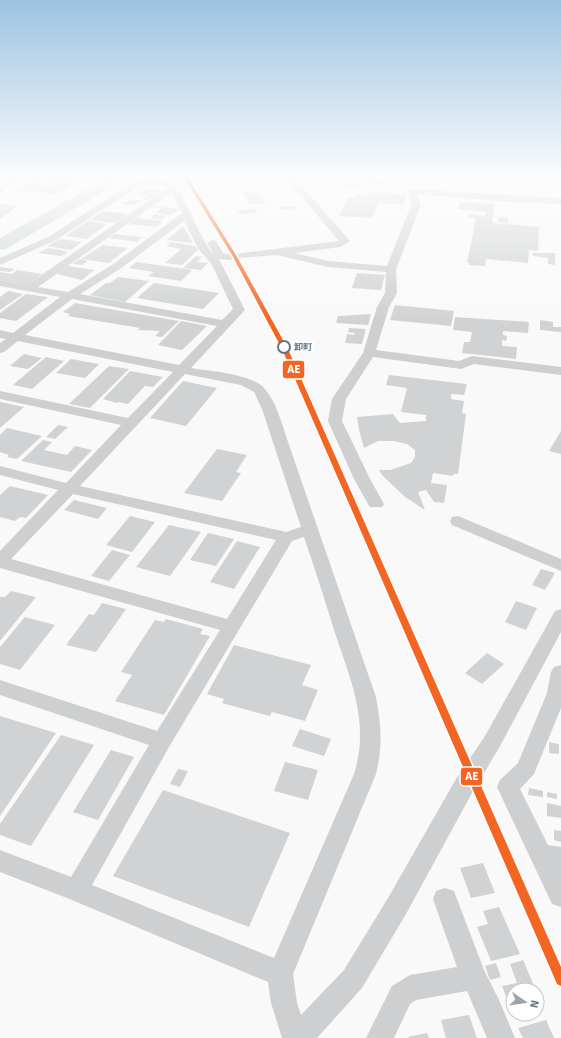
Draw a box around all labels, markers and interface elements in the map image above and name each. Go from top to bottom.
marker: 卸町 [277,340,291,354]
place label: 卸町 [294,342,312,353]
line badge: AE [282,360,305,379]
text: AE [287,363,301,376]
line badge: AE [460,767,483,786]
text: AE [465,770,479,783]
north arrow [505,982,545,1022]
text: N [527,999,541,1009]

